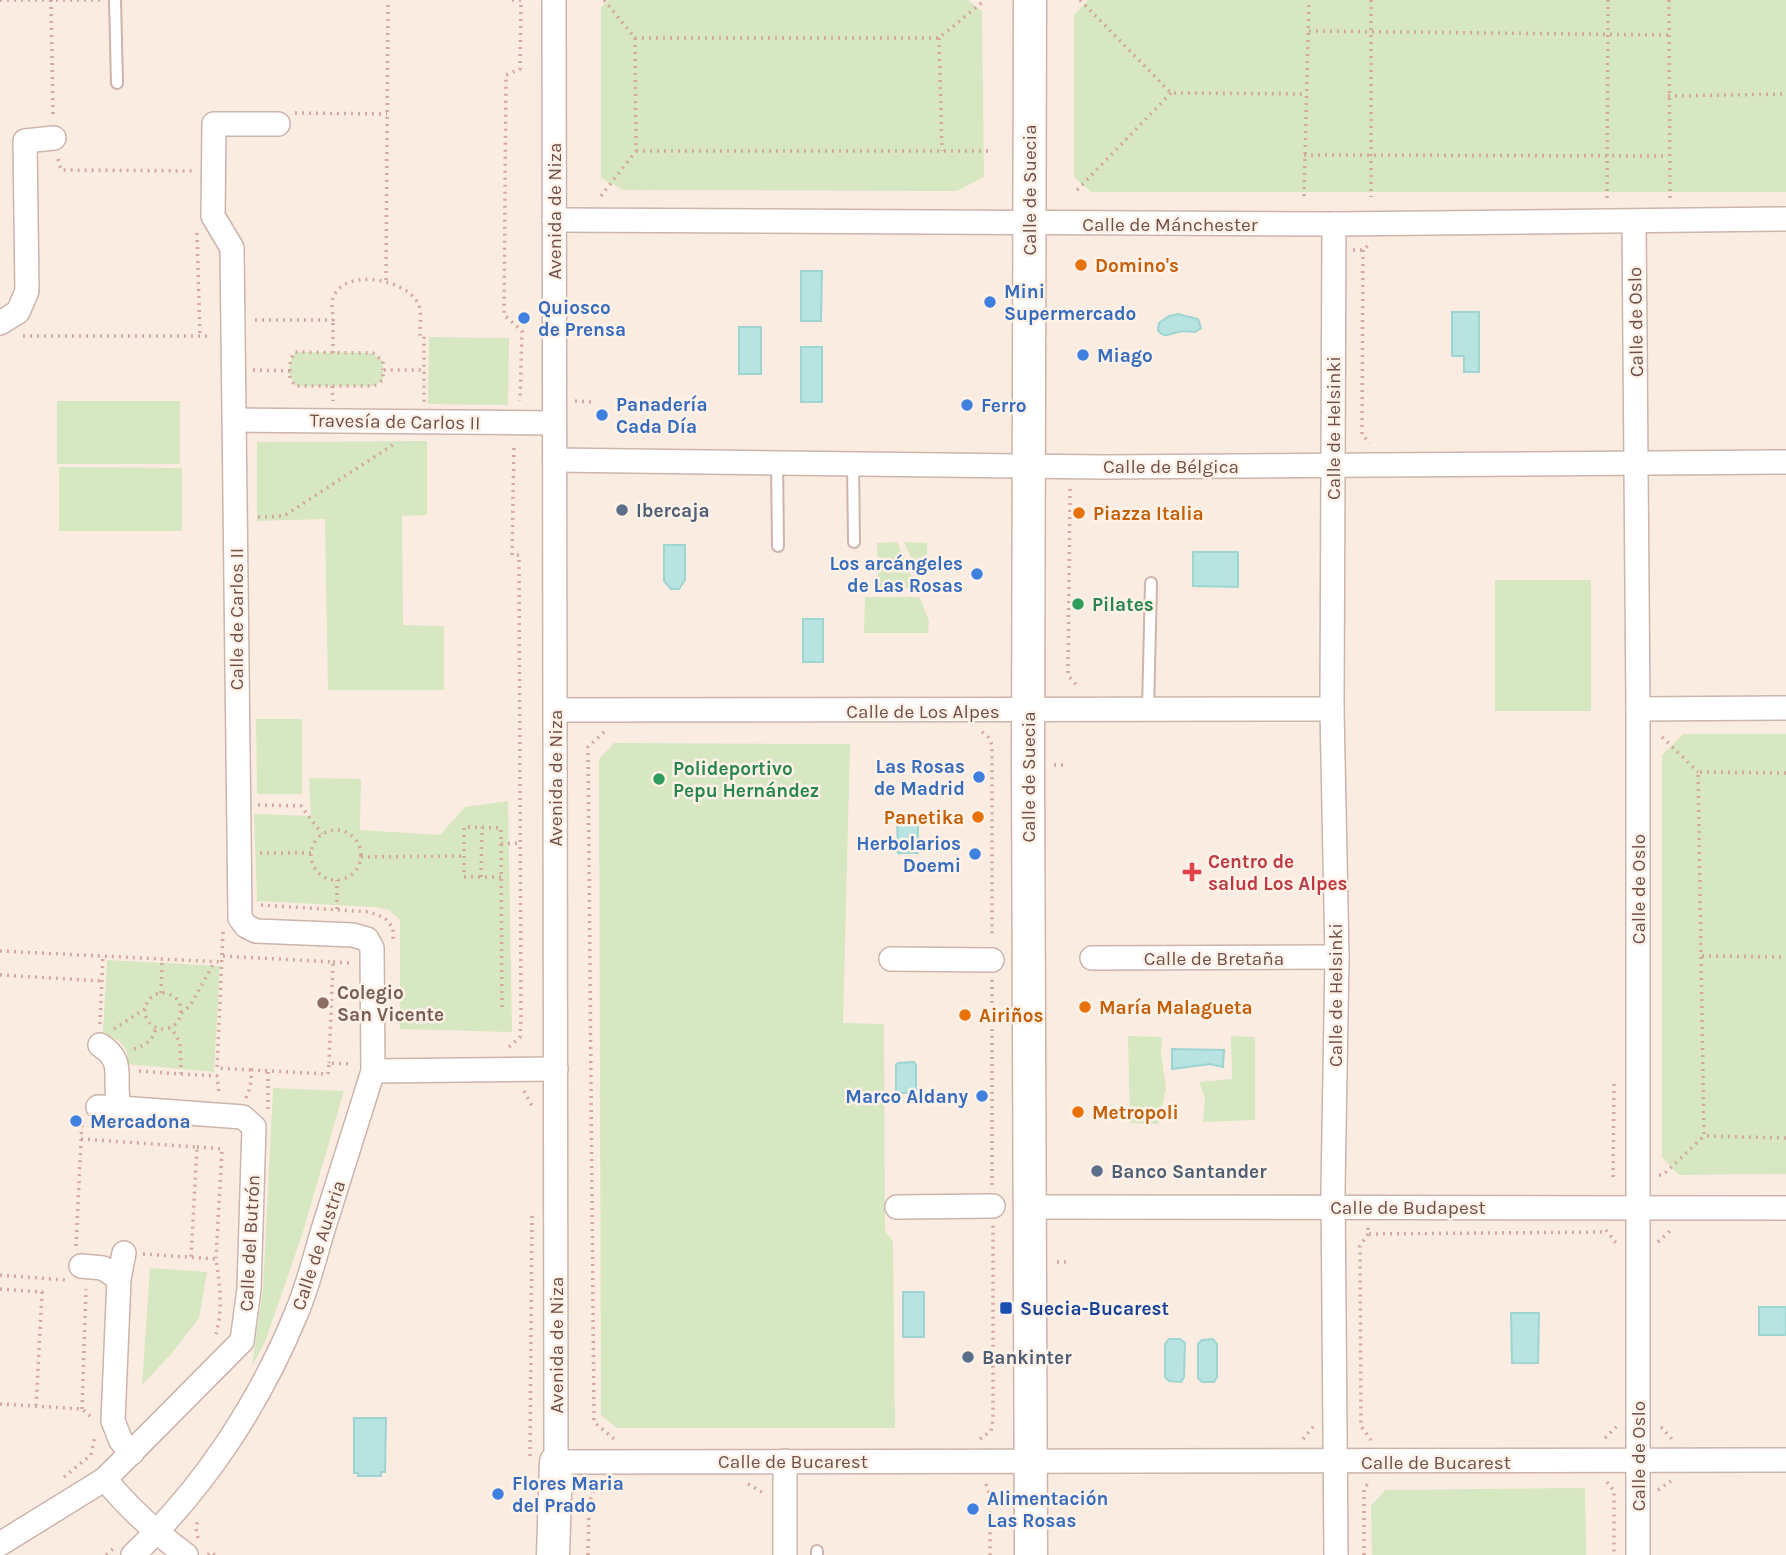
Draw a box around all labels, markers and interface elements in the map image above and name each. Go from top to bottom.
street label: Calle de Suecia [1019,124,1041,256]
street label: Avenida de Niza [544,143,566,279]
street label: Calle de Mánchester [1082,214,1258,236]
place label: Domino's [1095,255,1179,277]
marker: Domino's [1073,257,1089,273]
street label: Calle de Oslo [1624,267,1648,377]
place label: Mini Supermercado [1004,281,1136,325]
marker: Mini Supermercado [982,294,998,310]
place label: Quiosco de Prensa [538,297,626,341]
marker: Quiosco de Prensa [516,310,532,326]
place label: Miago [1097,345,1153,367]
marker: Miago [1075,347,1091,363]
street label: Calle de Helsinki [1323,356,1345,500]
place label: Panadería Cada Día [616,394,708,438]
place label: Ferro [981,395,1027,417]
marker: Ferro [959,397,975,413]
marker: Panadería Cada Día [594,407,610,423]
street label: Travesía de Carlos II [309,410,481,434]
street label: Calle de Bélgica [1103,456,1239,478]
place label: Ibercaja [636,500,710,522]
marker: Ibercaja [614,502,630,518]
place label: Piazza Italia [1093,503,1204,525]
marker: Piazza Italia [1071,505,1087,521]
street label: Calle de Carlos II [226,548,248,690]
place label: Los arcángeles de Las Rosas [829,553,963,597]
marker: Los arcángeles de Las Rosas [969,566,985,582]
place label: Pilates [1092,594,1154,616]
marker: Pilates [1070,596,1086,612]
street label: Calle de Los Alpes [846,701,1000,723]
street label: Avenida de Niza [545,710,567,846]
street label: Calle de Suecia [1018,711,1040,843]
place label: Las Rosas de Madrid [874,756,965,800]
place label: Polideportivo Pepu Hernández [673,758,819,802]
marker: Las Rosas de Madrid [971,769,987,785]
marker: Polideportivo Pepu Hernández [651,771,667,787]
place label: Panetika [884,807,964,829]
marker: Panetika [970,809,986,825]
place label: Herbolarios Doemi [856,833,961,877]
street label: Calle de Oslo [1628,834,1650,944]
marker: Herbolarios Doemi [967,846,983,862]
place label: Centro de salud Los Alpes [1208,851,1348,895]
marker: Centro de salud Los Alpes [1182,862,1202,882]
street label: Calle de Helsinki [1325,923,1347,1067]
street label: Calle de Bretaña [1144,948,1284,970]
place label: Colegio San Vicente [337,982,444,1026]
marker: Colegio San Vicente [315,995,331,1011]
place label: María Malagueta [1099,997,1253,1019]
marker: María Malagueta [1077,999,1093,1015]
place label: Airiños [979,1005,1043,1027]
marker: Airiños [957,1007,973,1023]
place label: Marco Aldany [845,1086,968,1108]
marker: Marco Aldany [974,1088,990,1104]
place label: Metropoli [1092,1102,1179,1124]
marker: Metropoli [1070,1104,1086,1120]
place label: Mercadona [90,1111,191,1133]
marker: Mercadona [68,1113,84,1129]
place label: Banco Santander [1111,1161,1267,1183]
marker: Banco Santander [1089,1163,1105,1179]
street label: Calle del Butrón [235,1174,265,1312]
street label: Calle de Austria [288,1178,350,1313]
street label: Calle de Budapest [1330,1197,1486,1219]
street label: Avenida de Niza [546,1277,568,1413]
place label: Suecia-Bucarest [1020,1298,1169,1320]
marker: Suecia-Bucarest [998,1300,1014,1316]
place label: Bankinter [982,1347,1072,1369]
marker: Bankinter [960,1349,976,1365]
street label: Calle de Oslo [1628,1401,1650,1511]
street label: Calle de Bucarest [718,1451,868,1473]
street label: Calle de Bucarest [1361,1452,1511,1474]
place label: Flores Maria del Prado [512,1473,624,1517]
marker: Flores Maria del Prado [490,1486,506,1502]
place label: Alimentación Las Rosas [987,1488,1108,1532]
marker: Alimentación Las Rosas [965,1501,981,1517]

